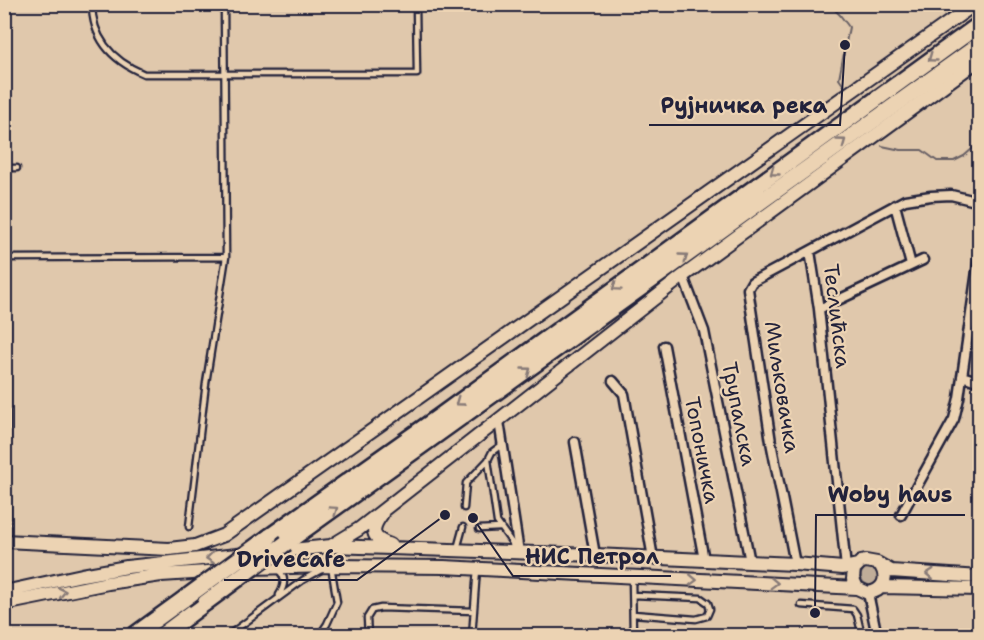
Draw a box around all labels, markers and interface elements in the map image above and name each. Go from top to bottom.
one-way arrow [928,51,939,62]
callout: Рујничка река [649,85,840,125]
text: Рујничка река [660,91,828,120]
one-way arrow [836,139,847,150]
one-way arrow [769,165,780,176]
one-way arrow [678,253,689,264]
street label: Теслићска [817,262,857,370]
one-way arrow [612,280,623,291]
street label: Миљковачка [758,319,806,455]
street label: Трупалска [715,360,763,468]
one-way arrow [520,367,531,378]
street label: Топоничка [678,394,726,506]
one-way arrow [454,395,465,406]
callout: Woby haus [816,475,965,515]
text: Woby haus [828,480,952,509]
one-way arrow [328,506,339,517]
callout: НИС Петрол [513,536,671,576]
callout: DriveCafe [224,540,357,580]
text: НИС Петрол [525,542,660,571]
text: DriveCafe [236,545,346,574]
one-way arrow [206,551,215,564]
one-way arrow [925,568,934,581]
one-way arrow [689,574,698,587]
one-way arrow [770,577,779,590]
one-way arrow [56,586,66,599]

